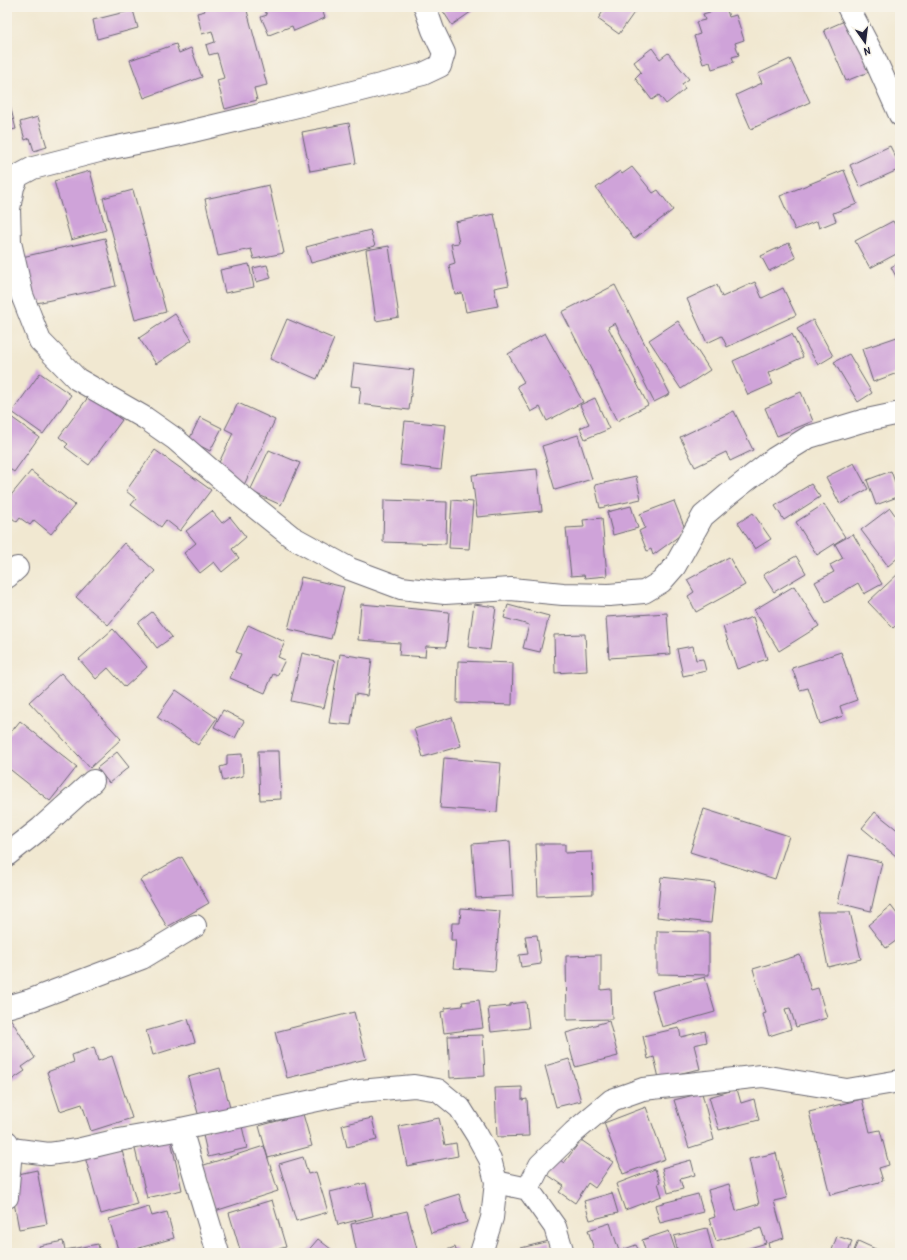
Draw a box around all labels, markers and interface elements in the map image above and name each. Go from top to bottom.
north arrow [845,22,885,62]
text: N [863,44,872,59]

